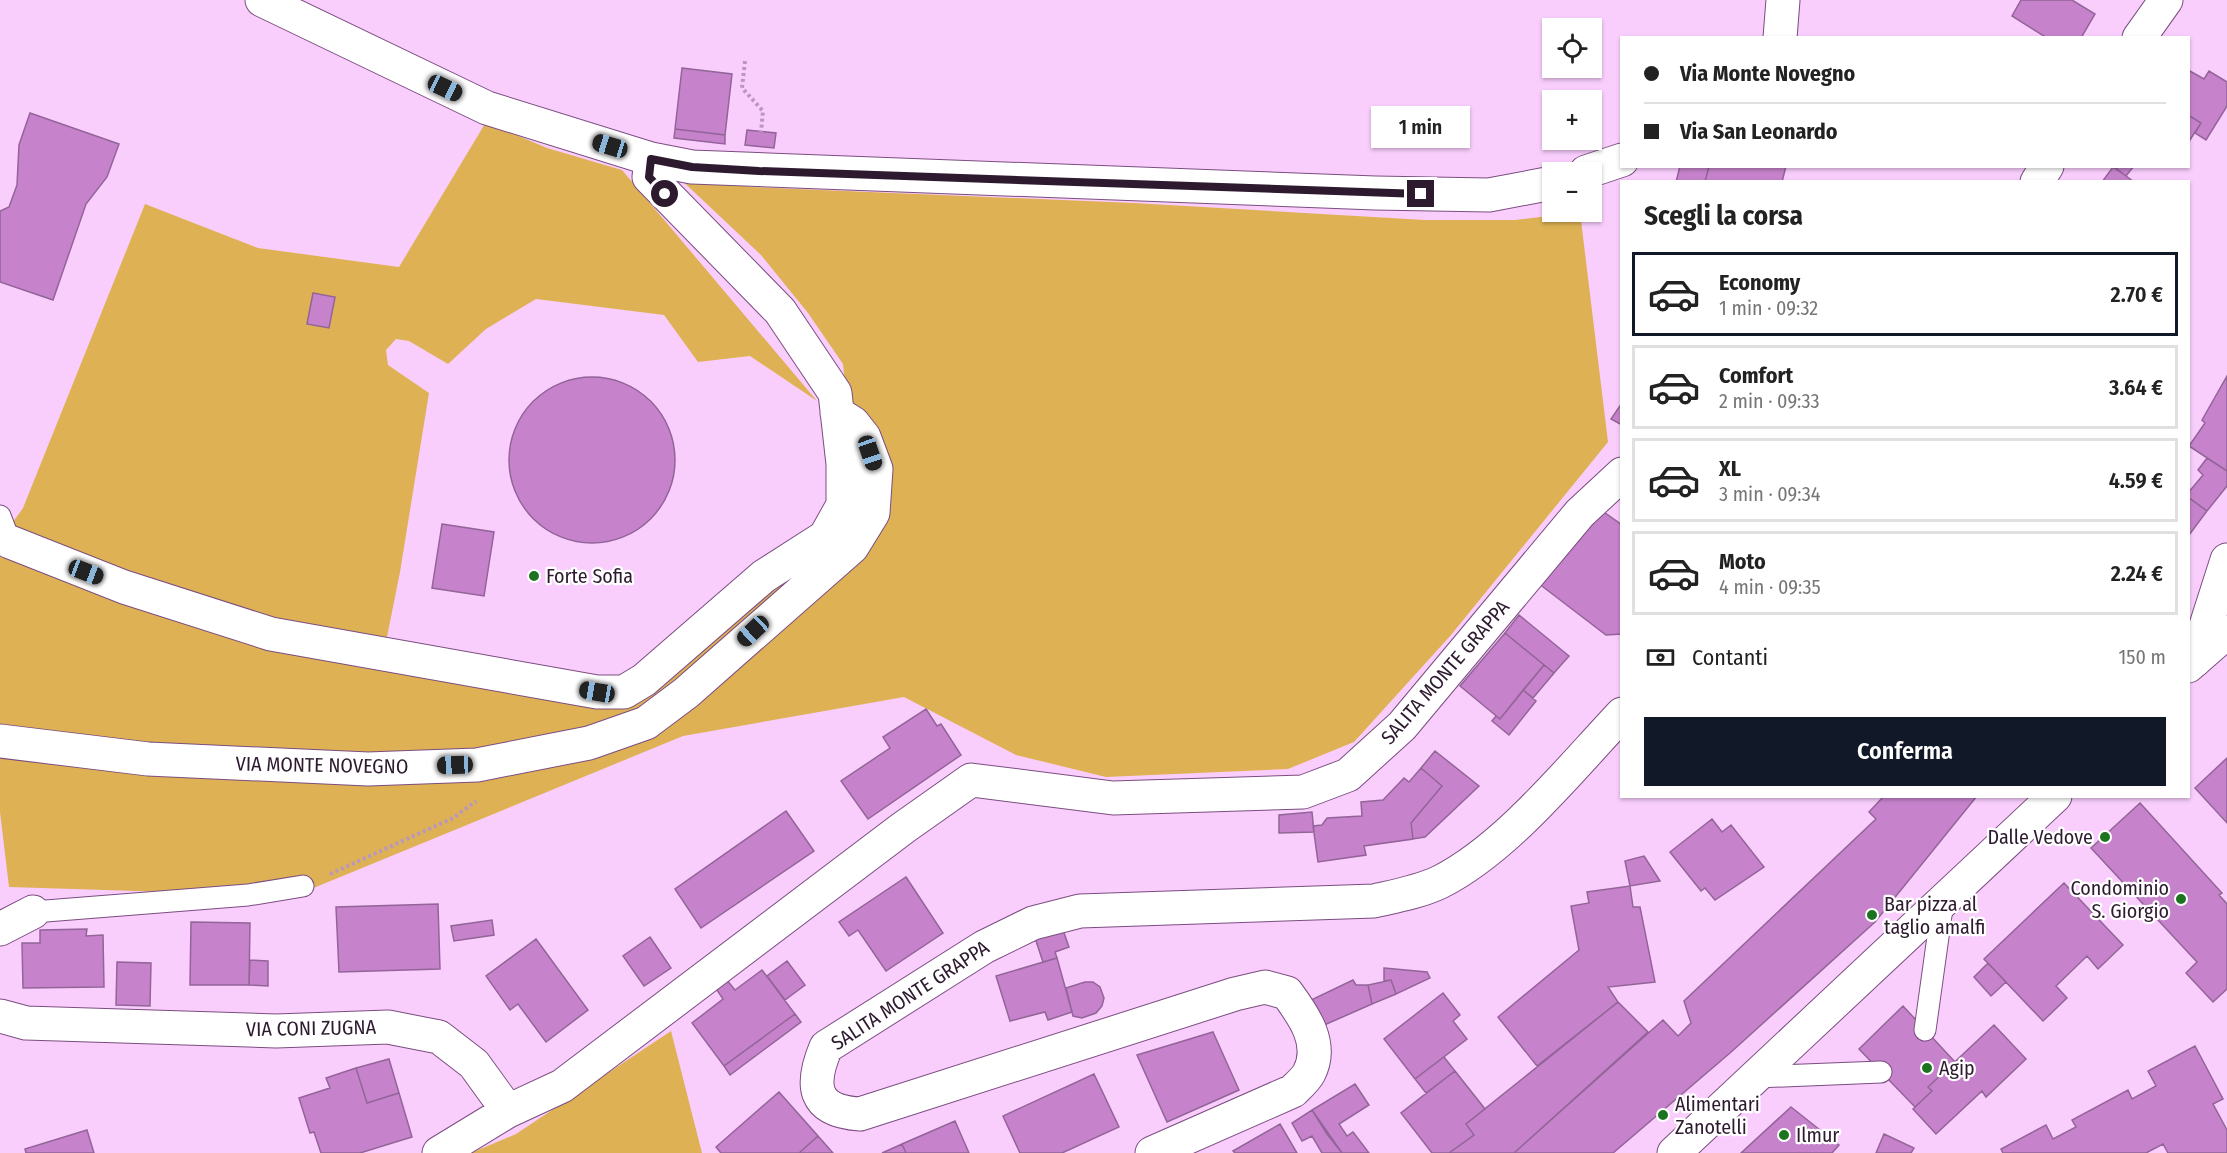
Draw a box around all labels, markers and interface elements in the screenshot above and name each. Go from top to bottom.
map controls [1542,18,1602,222]
button: locate [1542,18,1602,78]
text: Via Monte Novegno [1680,60,1855,87]
car [425,72,465,104]
button: + [1542,90,1602,150]
callout: 1 min [1372,107,1470,149]
text: 1 min [1399,115,1442,139]
text: Via San Leonardo [1680,118,1838,145]
car [590,132,630,160]
button: − [1542,162,1602,222]
route start [651,180,678,207]
route end [1407,180,1434,207]
text: Scegli la corsa [1644,200,1803,232]
icon: car [1647,267,1701,321]
text: Economy [1719,269,1800,296]
text: 2.70 € [2111,281,2163,308]
text: 1 min · 09:32 [1719,296,1818,320]
icon: car [1647,360,1701,414]
text: Comfort [1719,362,1793,389]
text: 3.64 € [2109,374,2163,401]
text: 2 min · 09:33 [1719,389,1820,413]
car [856,433,884,473]
icon: car [1647,453,1701,507]
text: XL [1719,455,1741,482]
text: 4.59 € [2109,467,2163,494]
text: 3 min · 09:34 [1719,482,1820,506]
icon: car [1647,546,1701,600]
text: Moto [1719,548,1766,575]
car [66,557,106,587]
text: 2.24 € [2111,560,2163,587]
place label: Forte Sofia [546,564,633,588]
marker: Forte Sofia [527,569,541,583]
text: 4 min · 09:35 [1719,575,1821,599]
street label: SALITA MONTE GRAPPA [1376,595,1514,749]
car [734,612,772,650]
icon: cash [1644,641,1677,674]
text: Contanti [1692,644,1768,671]
text: 150 m [2119,645,2166,669]
car [578,680,616,704]
button: Conferma [1644,717,2166,786]
street label: VIA MONTE NOVEGNO [235,751,409,779]
car [437,755,473,775]
place label: Dalle Vedove [1988,825,2093,849]
marker: Dalle Vedove [2098,830,2112,844]
place label: Condominio S. Giorgio [2070,876,2169,923]
place label: Bar pizza al taglio amalfi [1884,892,1985,939]
marker: Condominio S. Giorgio [2174,892,2188,906]
marker: Bar pizza al taglio amalfi [1865,908,1879,922]
street label: SALITA MONTE GRAPPA [827,935,994,1055]
street label: VIA CONI ZUGNA [246,1015,377,1041]
place label: Agip [1939,1056,1975,1080]
marker: Agip [1920,1061,1934,1075]
place label: Alimentari Zanotelli [1675,1092,1760,1139]
marker: Alimentari Zanotelli [1656,1108,1670,1122]
place label: Ilmur [1796,1123,1839,1147]
marker: Ilmur [1777,1128,1791,1142]

